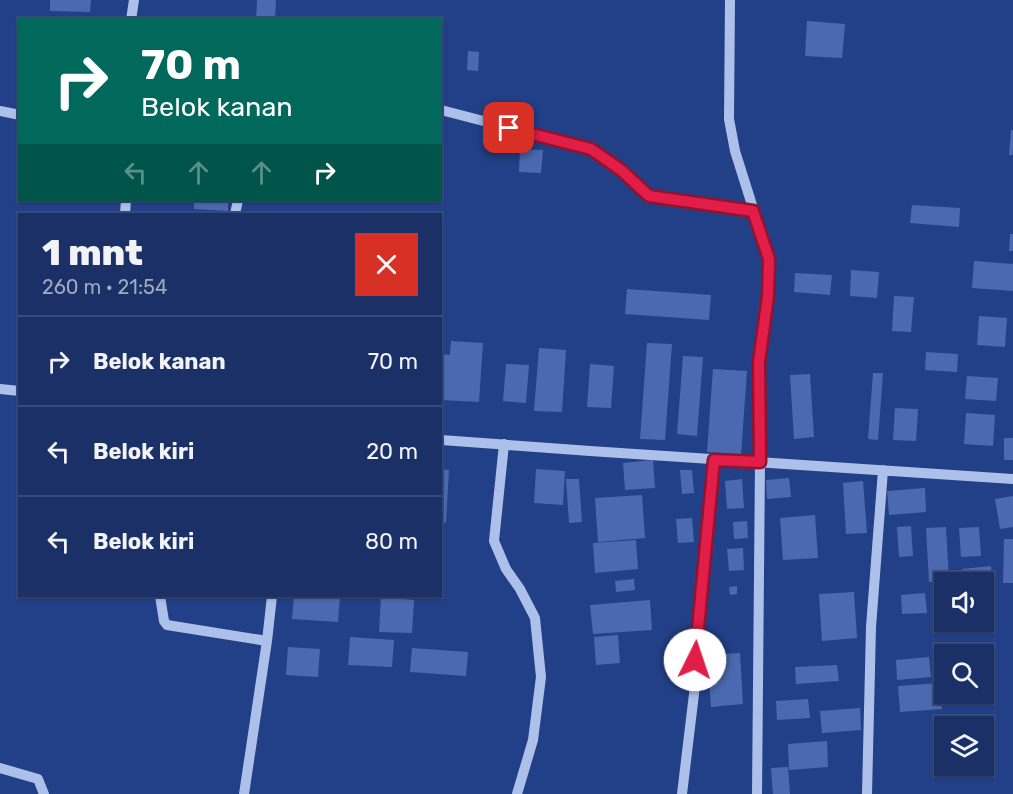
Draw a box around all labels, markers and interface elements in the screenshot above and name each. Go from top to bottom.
text: 70 m [141,40,241,90]
icon: right [42,42,120,120]
text: Belok kanan [141,91,293,123]
pin [483,102,534,153]
icon: arrive [492,111,525,144]
icon: left [119,156,152,189]
icon: ahead [182,156,215,189]
icon: ahead [245,156,278,189]
icon: right [308,156,341,189]
text: 1 mnt [42,231,143,274]
button: close [355,233,418,296]
text: 260 m · 21:54 [42,275,167,299]
icon: right [42,345,75,378]
text: Belok kanan [93,348,226,375]
text: 70 m [368,348,418,375]
icon: left [42,435,75,468]
text: Belok kiri [93,438,194,465]
text: 20 m [366,438,418,465]
icon: left [42,525,75,558]
text: Belok kiri [93,528,194,555]
text: 80 m [365,528,418,555]
map controls [934,572,994,776]
button: sound [934,572,994,632]
position arrow [663,628,727,692]
button: search [934,644,994,704]
button: layers [934,716,994,776]

